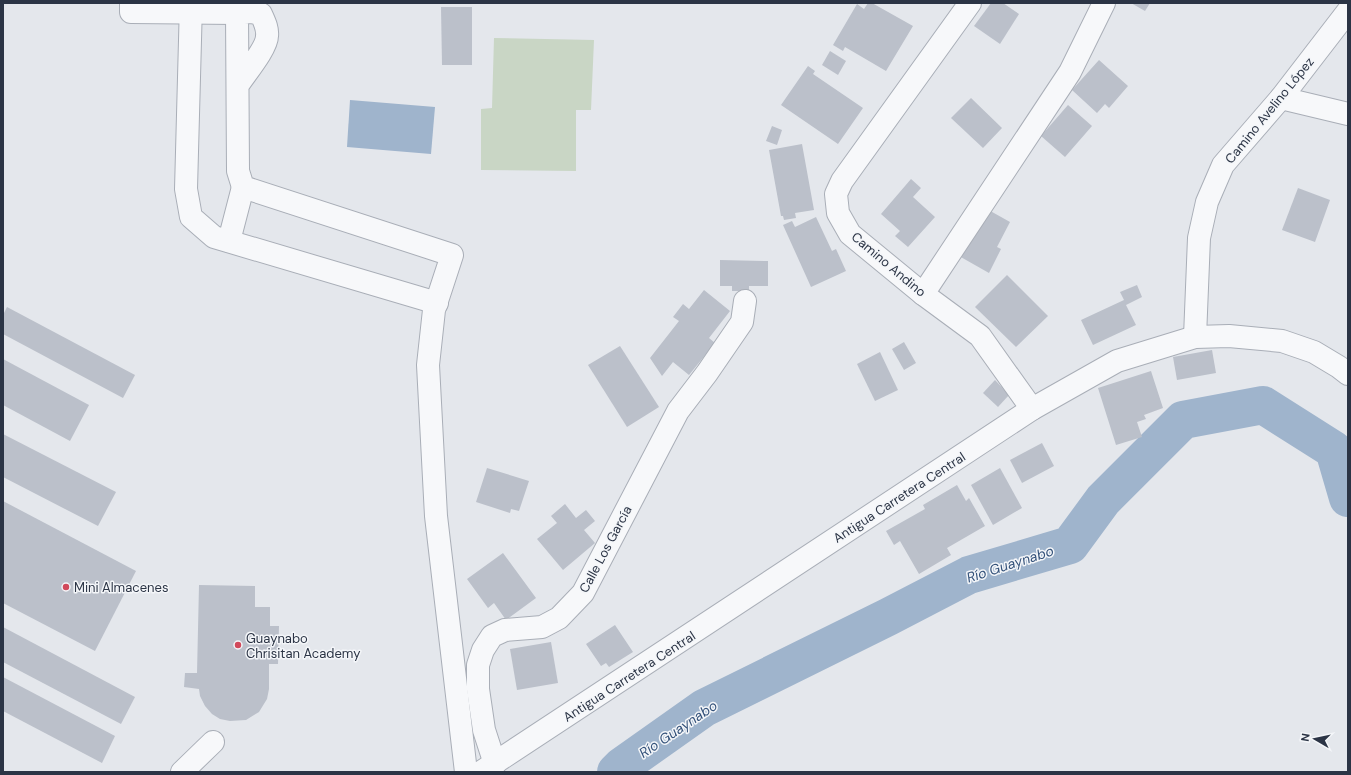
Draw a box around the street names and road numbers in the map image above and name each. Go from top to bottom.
street label: Camino Avelino López [1221,54,1318,167]
street label: Camino Andino [848,228,930,301]
street label: Antigua Carretera Central [830,448,969,547]
street label: Calle Los García [575,503,636,596]
street label: Antigua Carretera Central [560,627,699,726]

